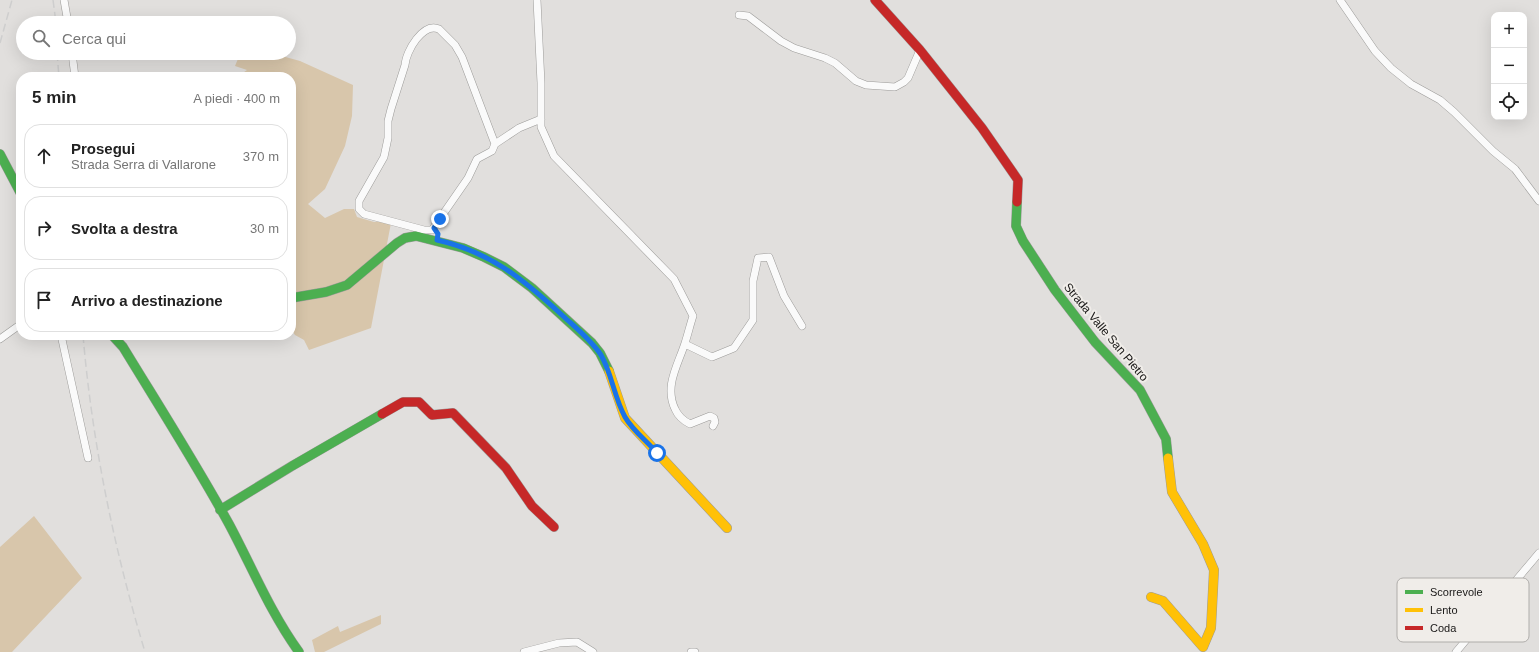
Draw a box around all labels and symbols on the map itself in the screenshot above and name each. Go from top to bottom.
route end [431,210,449,228]
street label: Strada Valle San Pietro [1061,280,1151,384]
route start [648,444,666,462]
legend [1397,578,1529,642]
text: Scorrevole [1430,586,1483,598]
text: Lento [1430,604,1458,616]
text: Coda [1430,622,1457,634]

